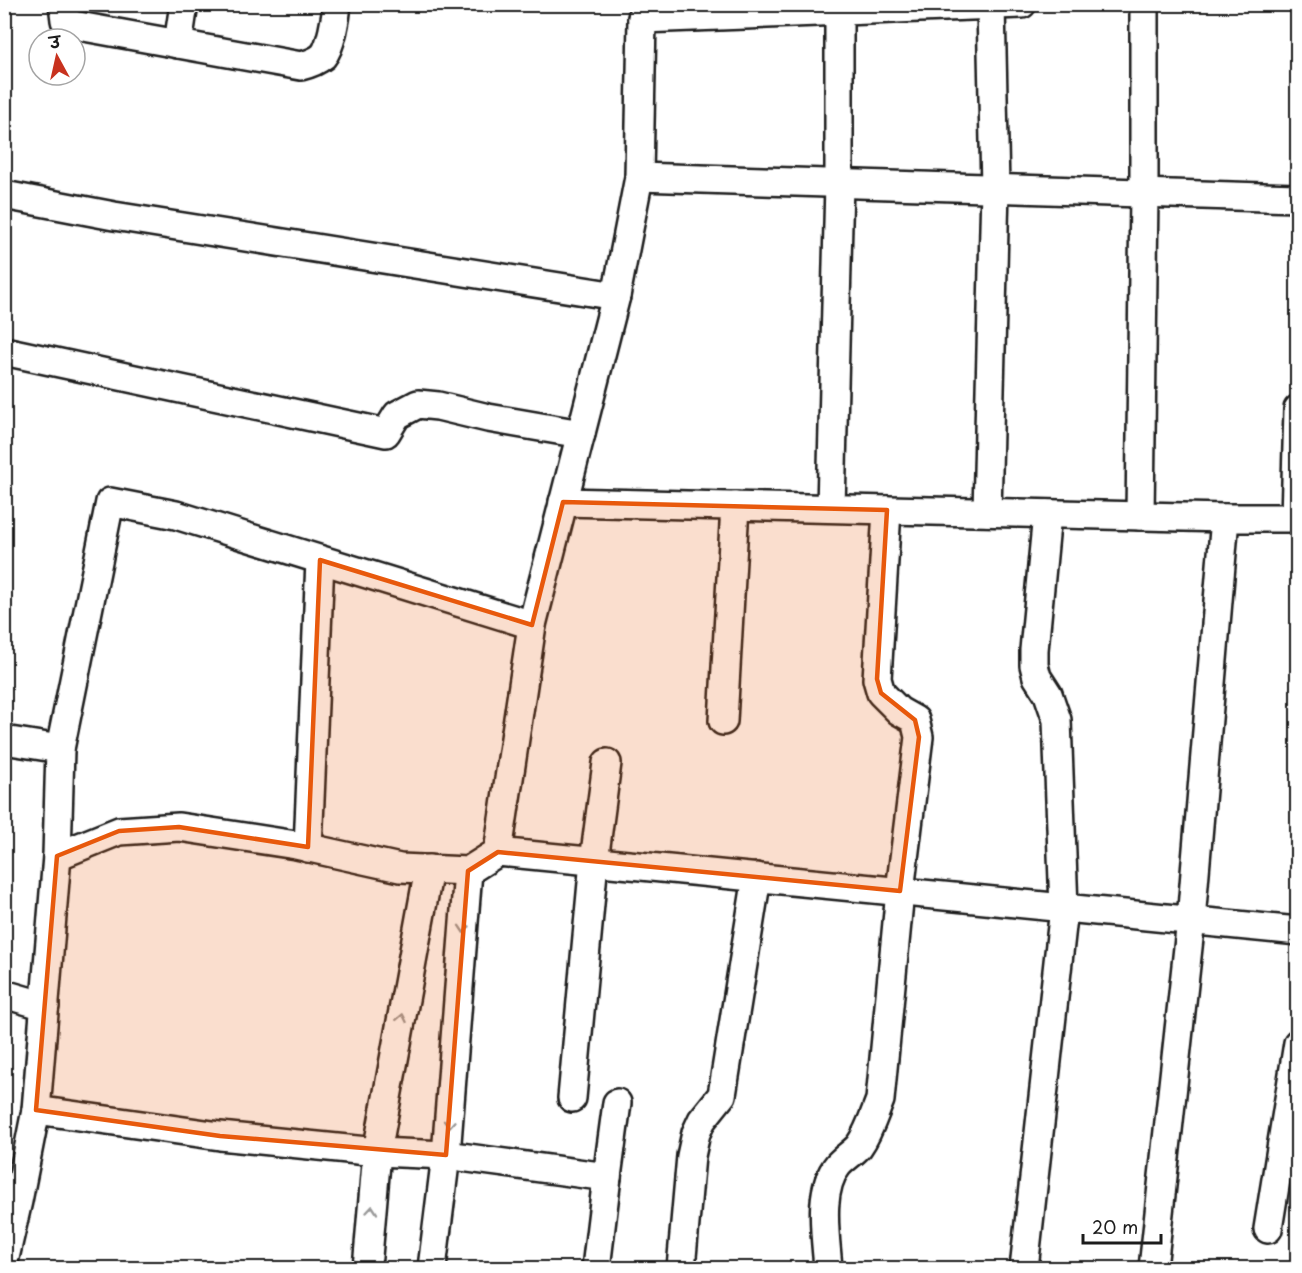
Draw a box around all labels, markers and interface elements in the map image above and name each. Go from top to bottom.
north arrow [27,27,87,87]
text: उ [46,28,63,54]
one-way arrow [457,925,470,934]
one-way arrow [395,1013,408,1023]
one-way arrow [442,1119,455,1128]
one-way arrow [365,1206,378,1215]
scale bar [1083,1207,1161,1245]
text: 20 m [1092,1213,1138,1240]

